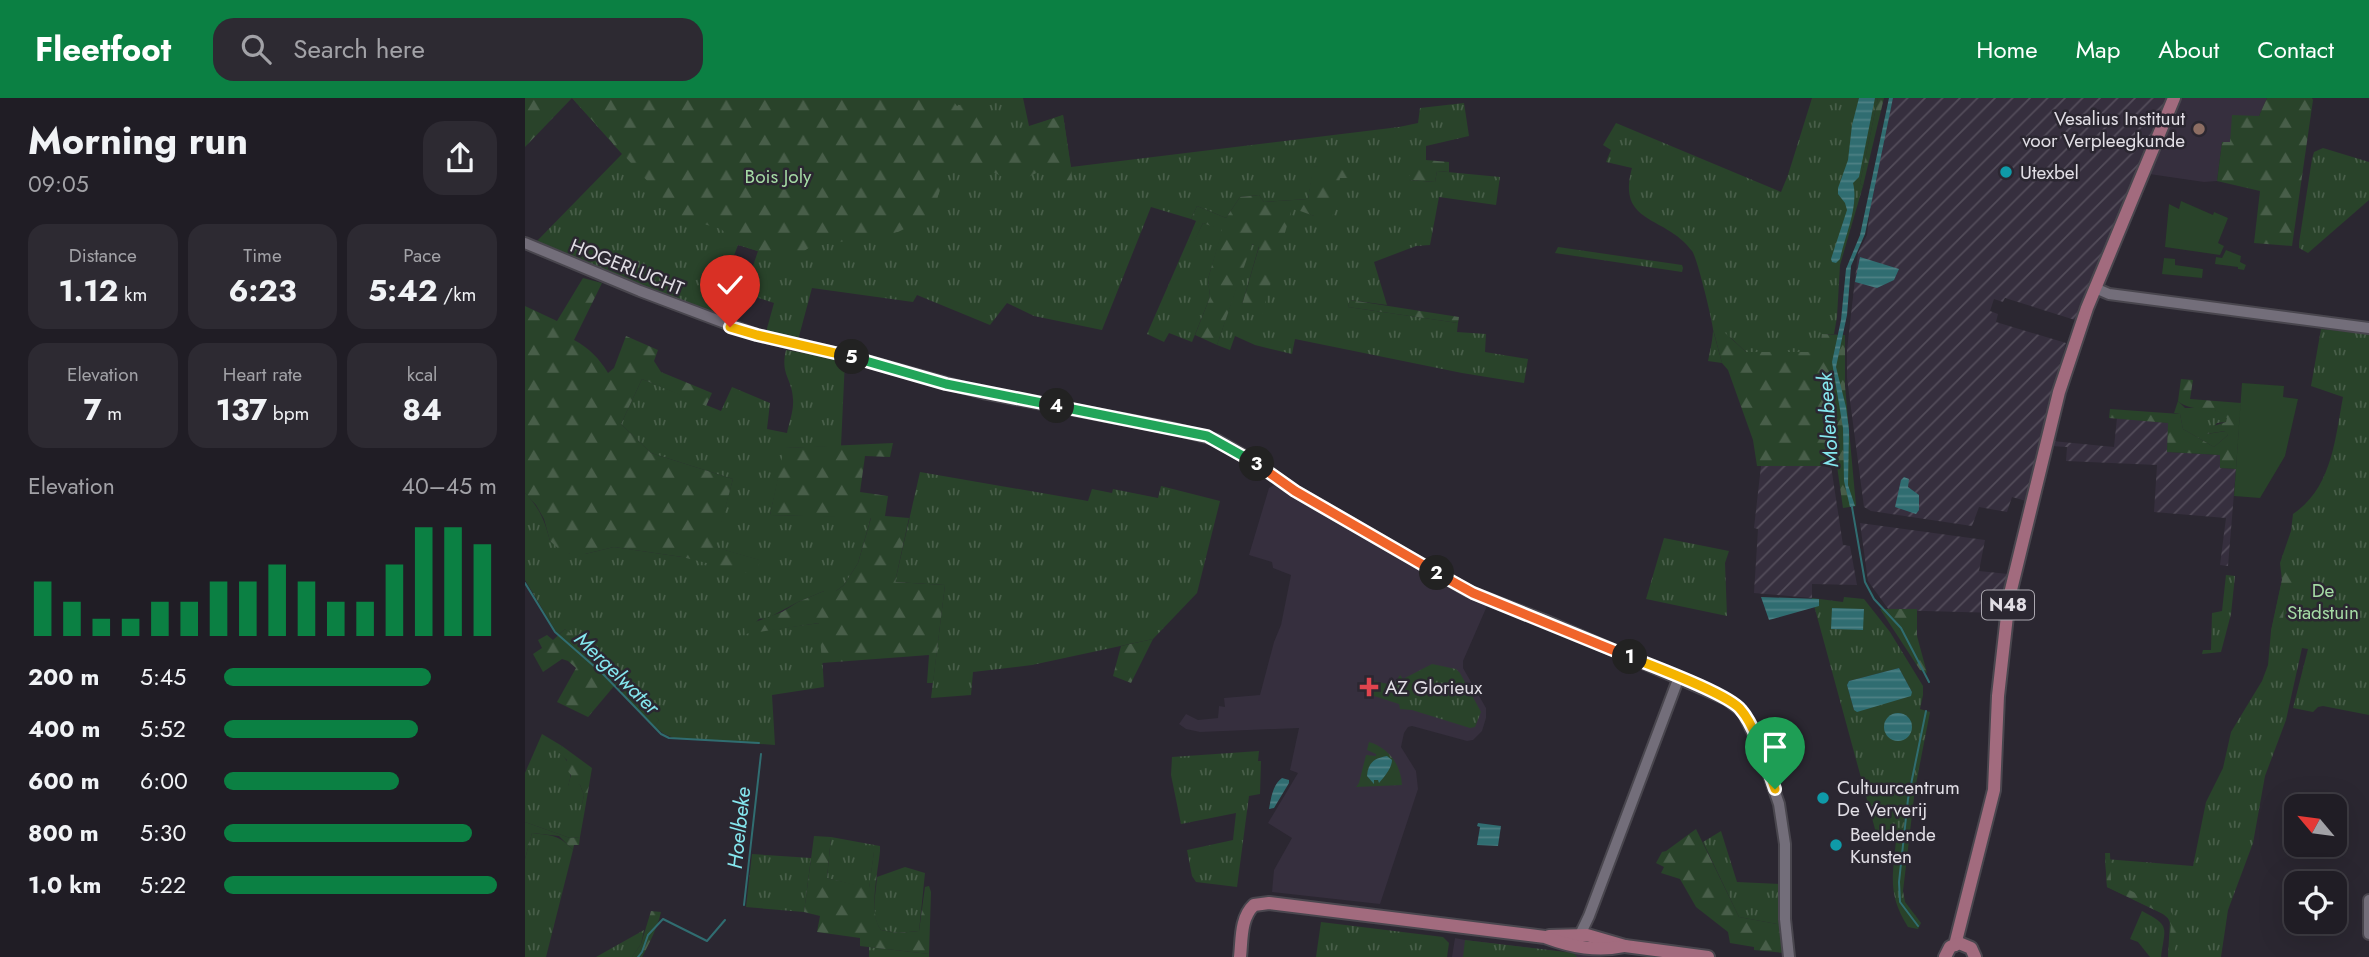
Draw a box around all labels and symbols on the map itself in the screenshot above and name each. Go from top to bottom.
place label: Vesalius Instituut voor Verpleegkunde [2022,105,2185,154]
marker: Vesalius Instituut voor Verpleegkunde [2191,121,2207,137]
place label: Utexbel [2020,159,2079,186]
park label: Bois Joly [745,163,812,190]
marker: Utexbel [1998,164,2014,180]
street label: HOGERLUCHT [566,232,688,302]
pin [700,255,760,327]
pin: 5 [835,340,869,374]
water label: Molenbeek [1810,370,1846,468]
pin: 4 [1039,388,1075,424]
pin: 3 [1239,446,1275,482]
pin: 2 [1419,556,1455,590]
park label: De Stadstuin [2287,577,2359,626]
road number: N48 [1982,590,2034,620]
water label: Mergelwater [568,625,667,722]
pin: 1 [1613,640,1647,674]
place label: AZ Glorieux [1385,674,1482,701]
marker: AZ Glorieux [1359,677,1379,697]
pin [1745,717,1805,789]
place label: Cultuurcentrum De Ververij [1837,774,1960,823]
water label: Hoelbeke [720,785,758,870]
marker: Cultuurcentrum De Ververij [1815,790,1831,806]
north arrow [2284,794,2347,858]
place label: Beeldende Kunsten [1850,821,1936,870]
marker: Beeldende Kunsten [1828,837,1844,853]

